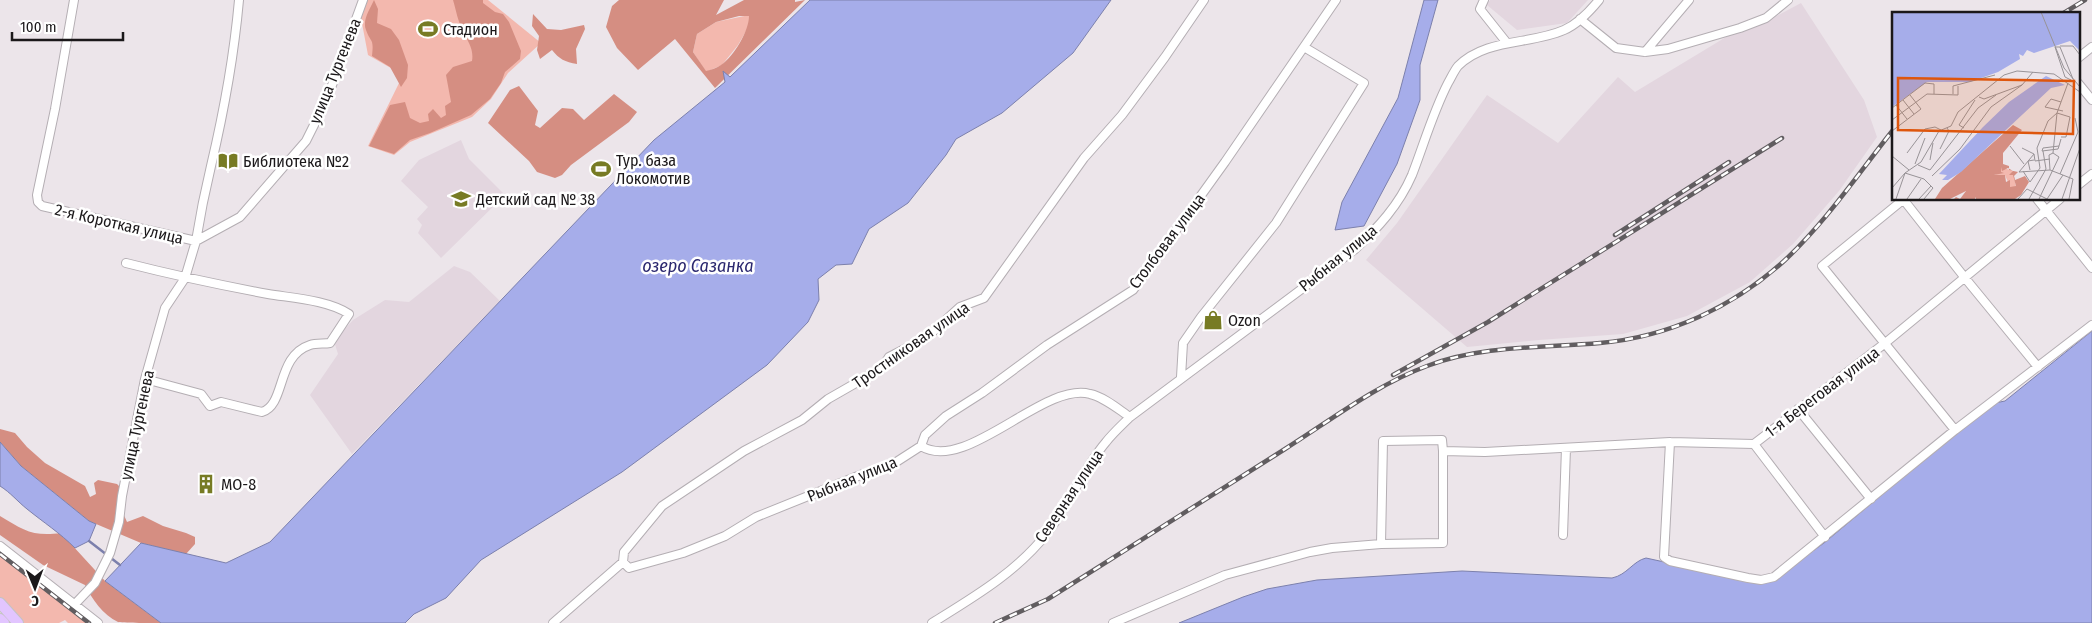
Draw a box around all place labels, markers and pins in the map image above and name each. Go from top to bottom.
sports icon: Стадион [417,18,439,40]
place label: Стадион [443,20,498,39]
library icon: Библиотека №2 [217,150,239,172]
place label: Тур. база Локомотив [616,151,691,188]
place label: Библиотека №2 [243,152,349,171]
sports icon: Тур. база Локомотив [590,158,612,180]
school or university icon: Детский сад № 38 [450,188,472,210]
place label: Детский сад № 38 [475,190,595,209]
shop icon: Ozon [1202,309,1224,331]
place label: Ozon [1228,311,1261,330]
building icon: MO-8 [195,473,217,495]
place label: MO-8 [221,475,256,494]

